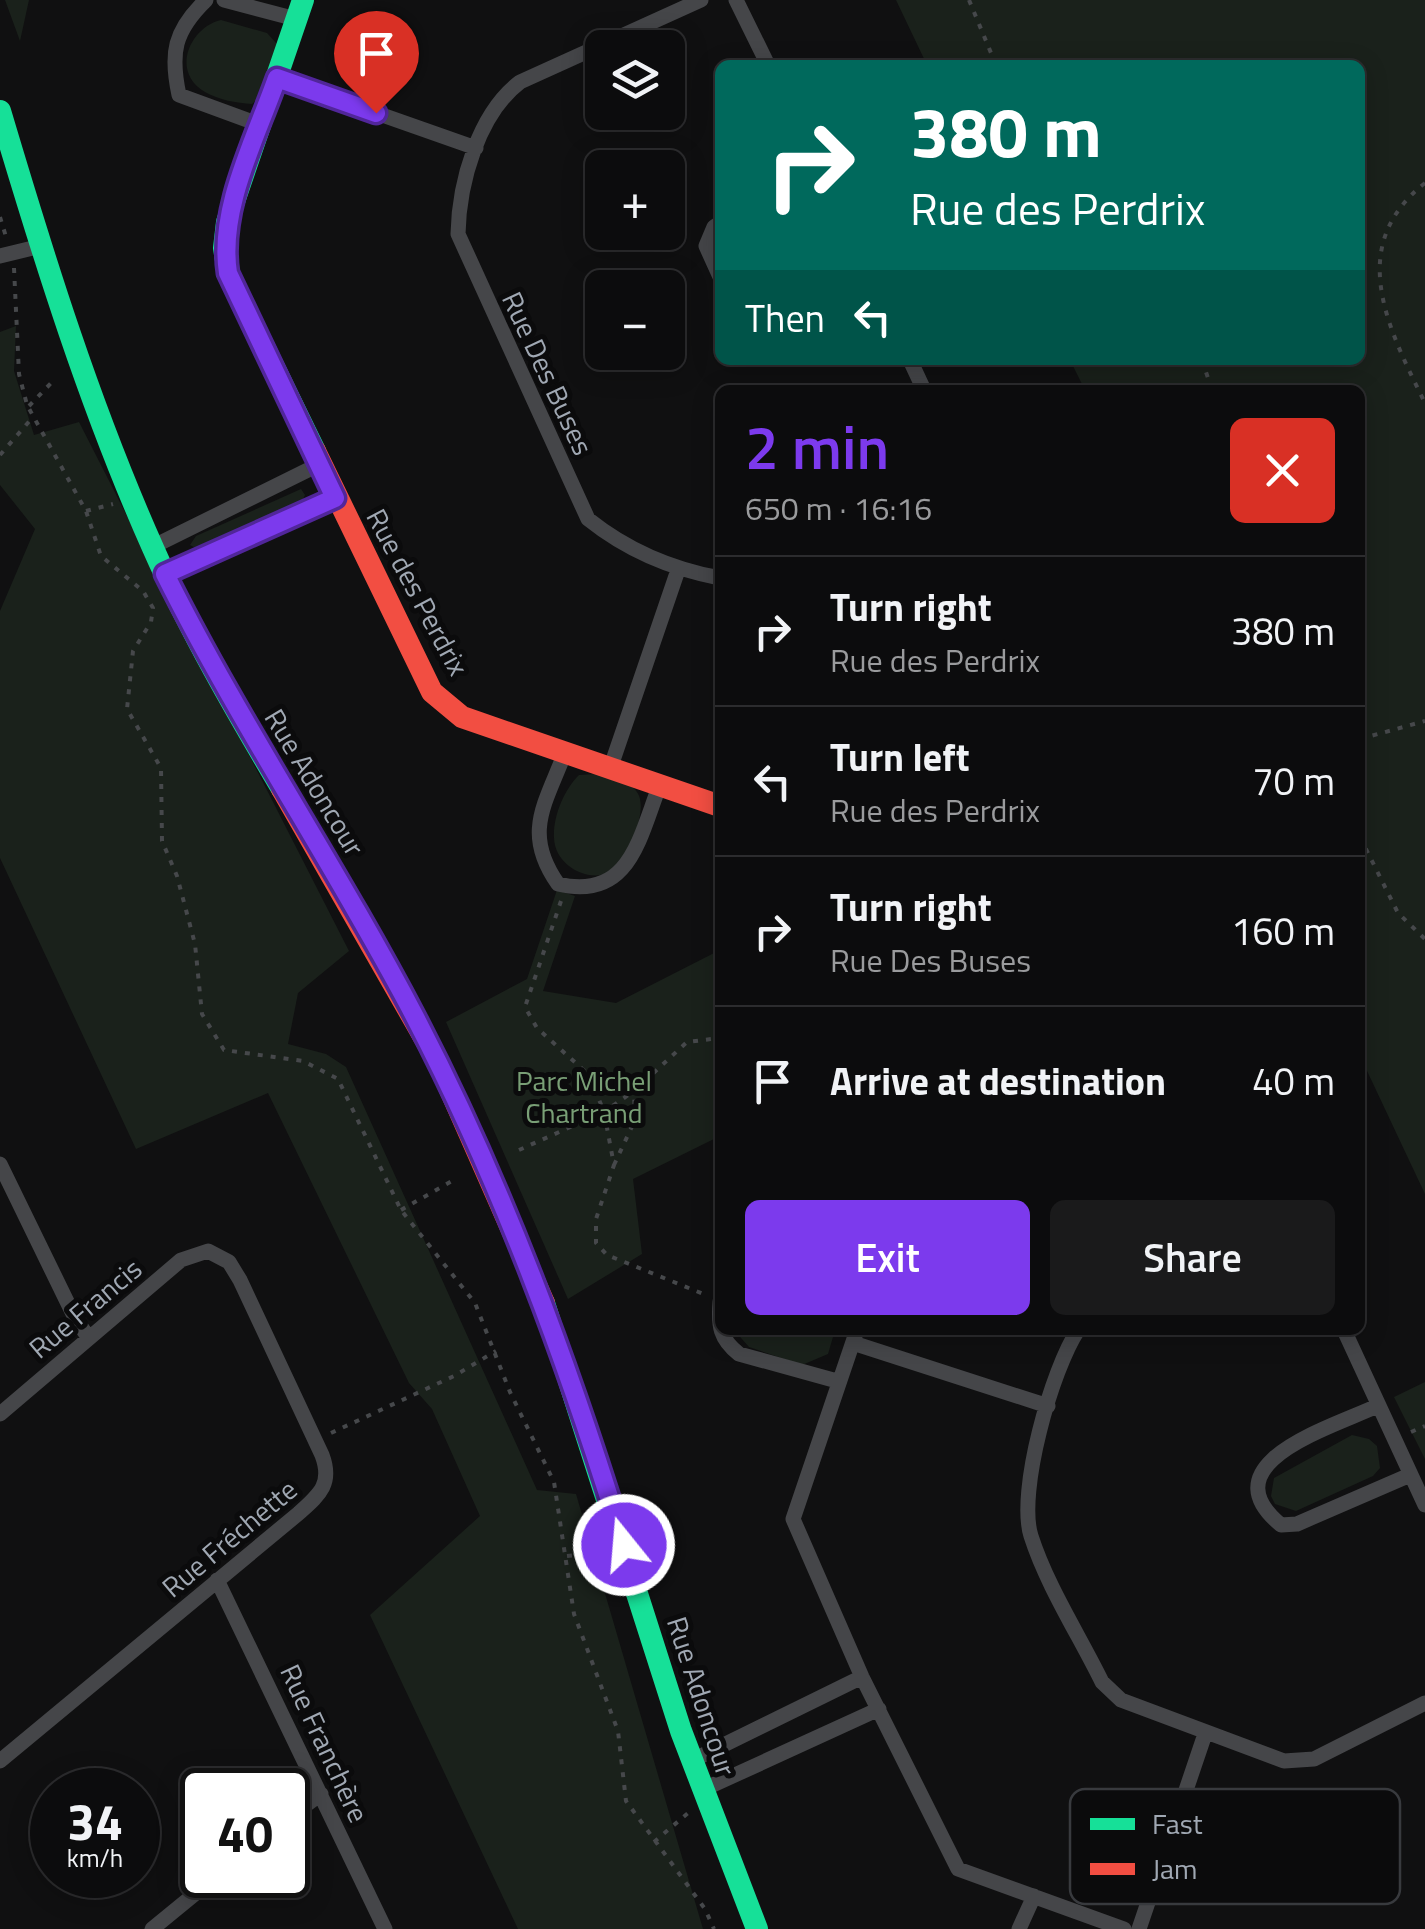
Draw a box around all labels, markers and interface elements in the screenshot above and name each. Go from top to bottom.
pin [334,11,419,114]
icon: arrive [349,26,404,81]
map controls [585,30,685,370]
button: layers [585,30,685,130]
text: 380 m [910,78,1102,184]
icon: right [745,100,875,230]
button: + [585,150,685,250]
text: Rue des Perdrix [910,174,1205,242]
button: − [585,270,685,370]
street label: Rue Des Buses [491,284,605,462]
text: Then [745,289,825,347]
icon: left [845,290,900,345]
text: 2 min [745,401,889,492]
button: close [1230,418,1335,523]
text: 650 m · 16:16 [745,484,932,532]
street label: Rue des Perdrix [356,501,480,683]
text: Turn right [830,578,992,636]
text: 380 m [1231,602,1335,660]
icon: right [745,604,800,659]
text: Rue des Perdrix [830,636,1040,684]
street label: Rue Adoncour [254,700,376,864]
text: Turn left [830,728,970,786]
text: 70 m [1252,752,1335,810]
icon: left [745,754,800,809]
text: Rue des Perdrix [830,786,1040,834]
text: Turn right [830,878,992,936]
text: 160 m [1231,902,1335,960]
icon: right [745,904,800,959]
text: Rue Des Buses [830,936,1031,984]
text: Arrive at destination [830,1052,1166,1110]
text: 40 m [1252,1052,1335,1110]
icon: arrive [745,1054,800,1109]
park label: Parc Michel Chartrand [516,1059,652,1134]
button: Exit [745,1200,1030,1315]
button: Share [1050,1200,1335,1315]
street label: Rue Francis [19,1248,151,1368]
street label: Rue Fréchette [152,1468,306,1608]
position arrow [572,1493,676,1597]
street label: Rue Adoncour [656,1611,748,1781]
street label: Rue Franchère [270,1657,380,1829]
speed limit sign: 40 [180,1768,310,1898]
text: 34 [67,1783,123,1859]
legend [1070,1789,1400,1904]
text: Fast [1152,1802,1203,1845]
text: km/h [67,1839,123,1877]
text: Jam [1152,1847,1198,1890]

